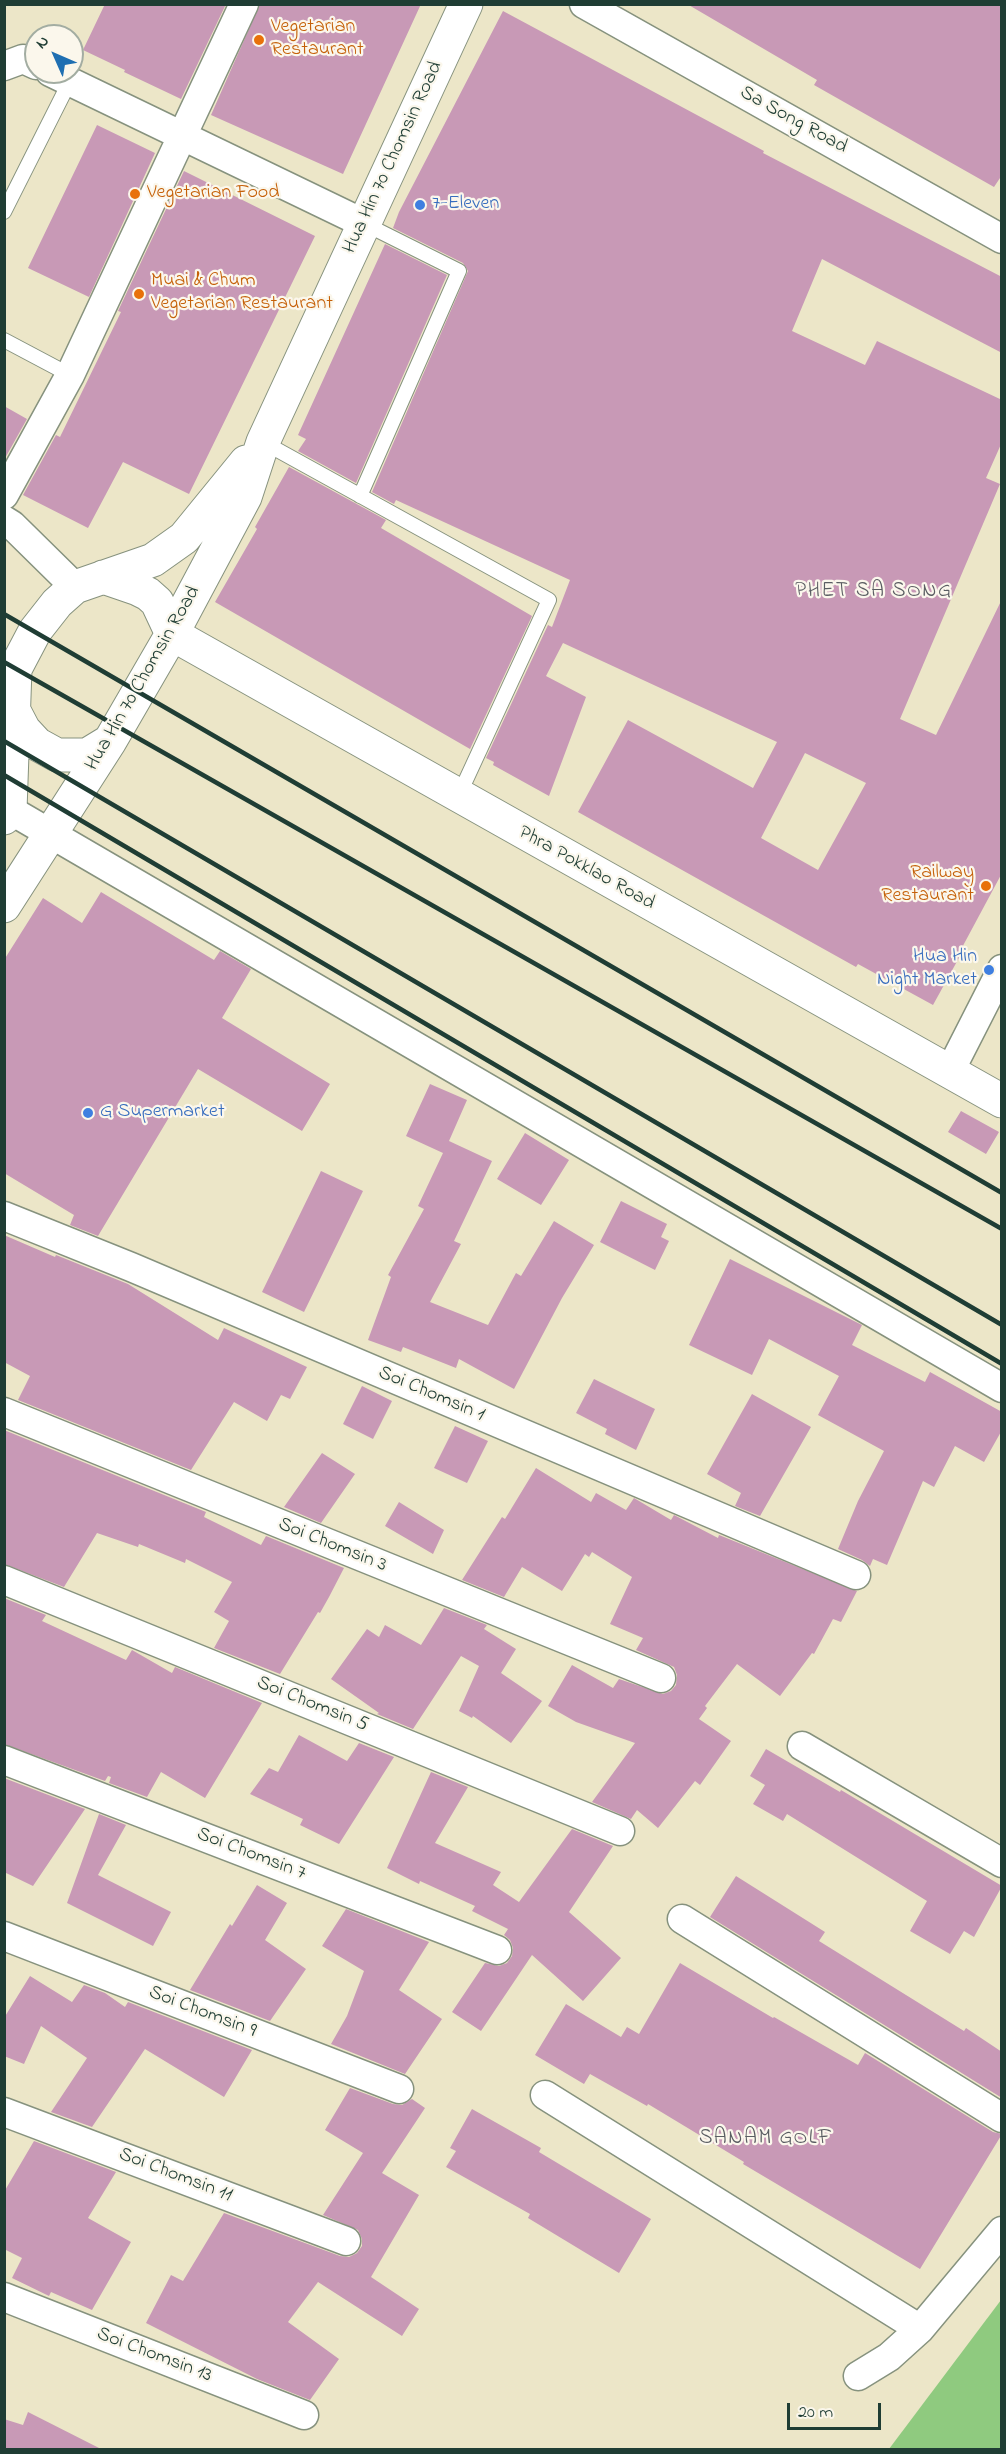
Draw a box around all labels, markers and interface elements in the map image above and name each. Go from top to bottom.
place label: Vegetarian Restaurant [271,16,364,63]
north arrow [24,24,84,84]
text: N [30,30,55,55]
marker: Vegetarian Restaurant [252,33,266,47]
street label: Hua Hin 70 Chomsin Road [339,58,449,258]
street label: Sa Song Road [735,82,851,160]
place label: Vegetarian Food [147,182,279,206]
marker: Vegetarian Food [128,187,142,201]
place label: 7-Eleven [432,193,499,217]
marker: 7-Eleven [413,198,427,212]
place label: Muai & Chum Vegetarian Restaurant [151,270,333,317]
marker: Muai & Chum Vegetarian Restaurant [132,287,146,301]
district label: PHET SA SONG [795,580,953,606]
street label: Hua Hin 70 Chomsin Road [81,582,207,776]
street label: Phra Pokklao Road [513,822,659,916]
place label: Railway Restaurant [881,862,974,909]
marker: Railway Restaurant [979,879,993,893]
place label: Hua Hin Night Market [877,946,977,993]
marker: Hua Hin Night Market [982,963,996,977]
place label: G Supermarket [100,1101,225,1125]
marker: G Supermarket [81,1106,95,1120]
street label: Soi Chomsin 1 [374,1362,488,1428]
street label: Soi Chomsin 3 [274,1513,390,1579]
street label: Soi Chomsin 5 [253,1672,371,1738]
street label: Soi Chomsin 7 [193,1823,309,1887]
street label: Soi Chomsin 9 [145,1982,259,2044]
district label: SANAM GOLF [699,2127,833,2153]
street label: Soi Chomsin 11 [115,2143,235,2209]
street label: Soi Chomsin 13 [93,2323,215,2389]
scale bar [790,2391,884,2429]
text: 20 m [798,2400,833,2426]

